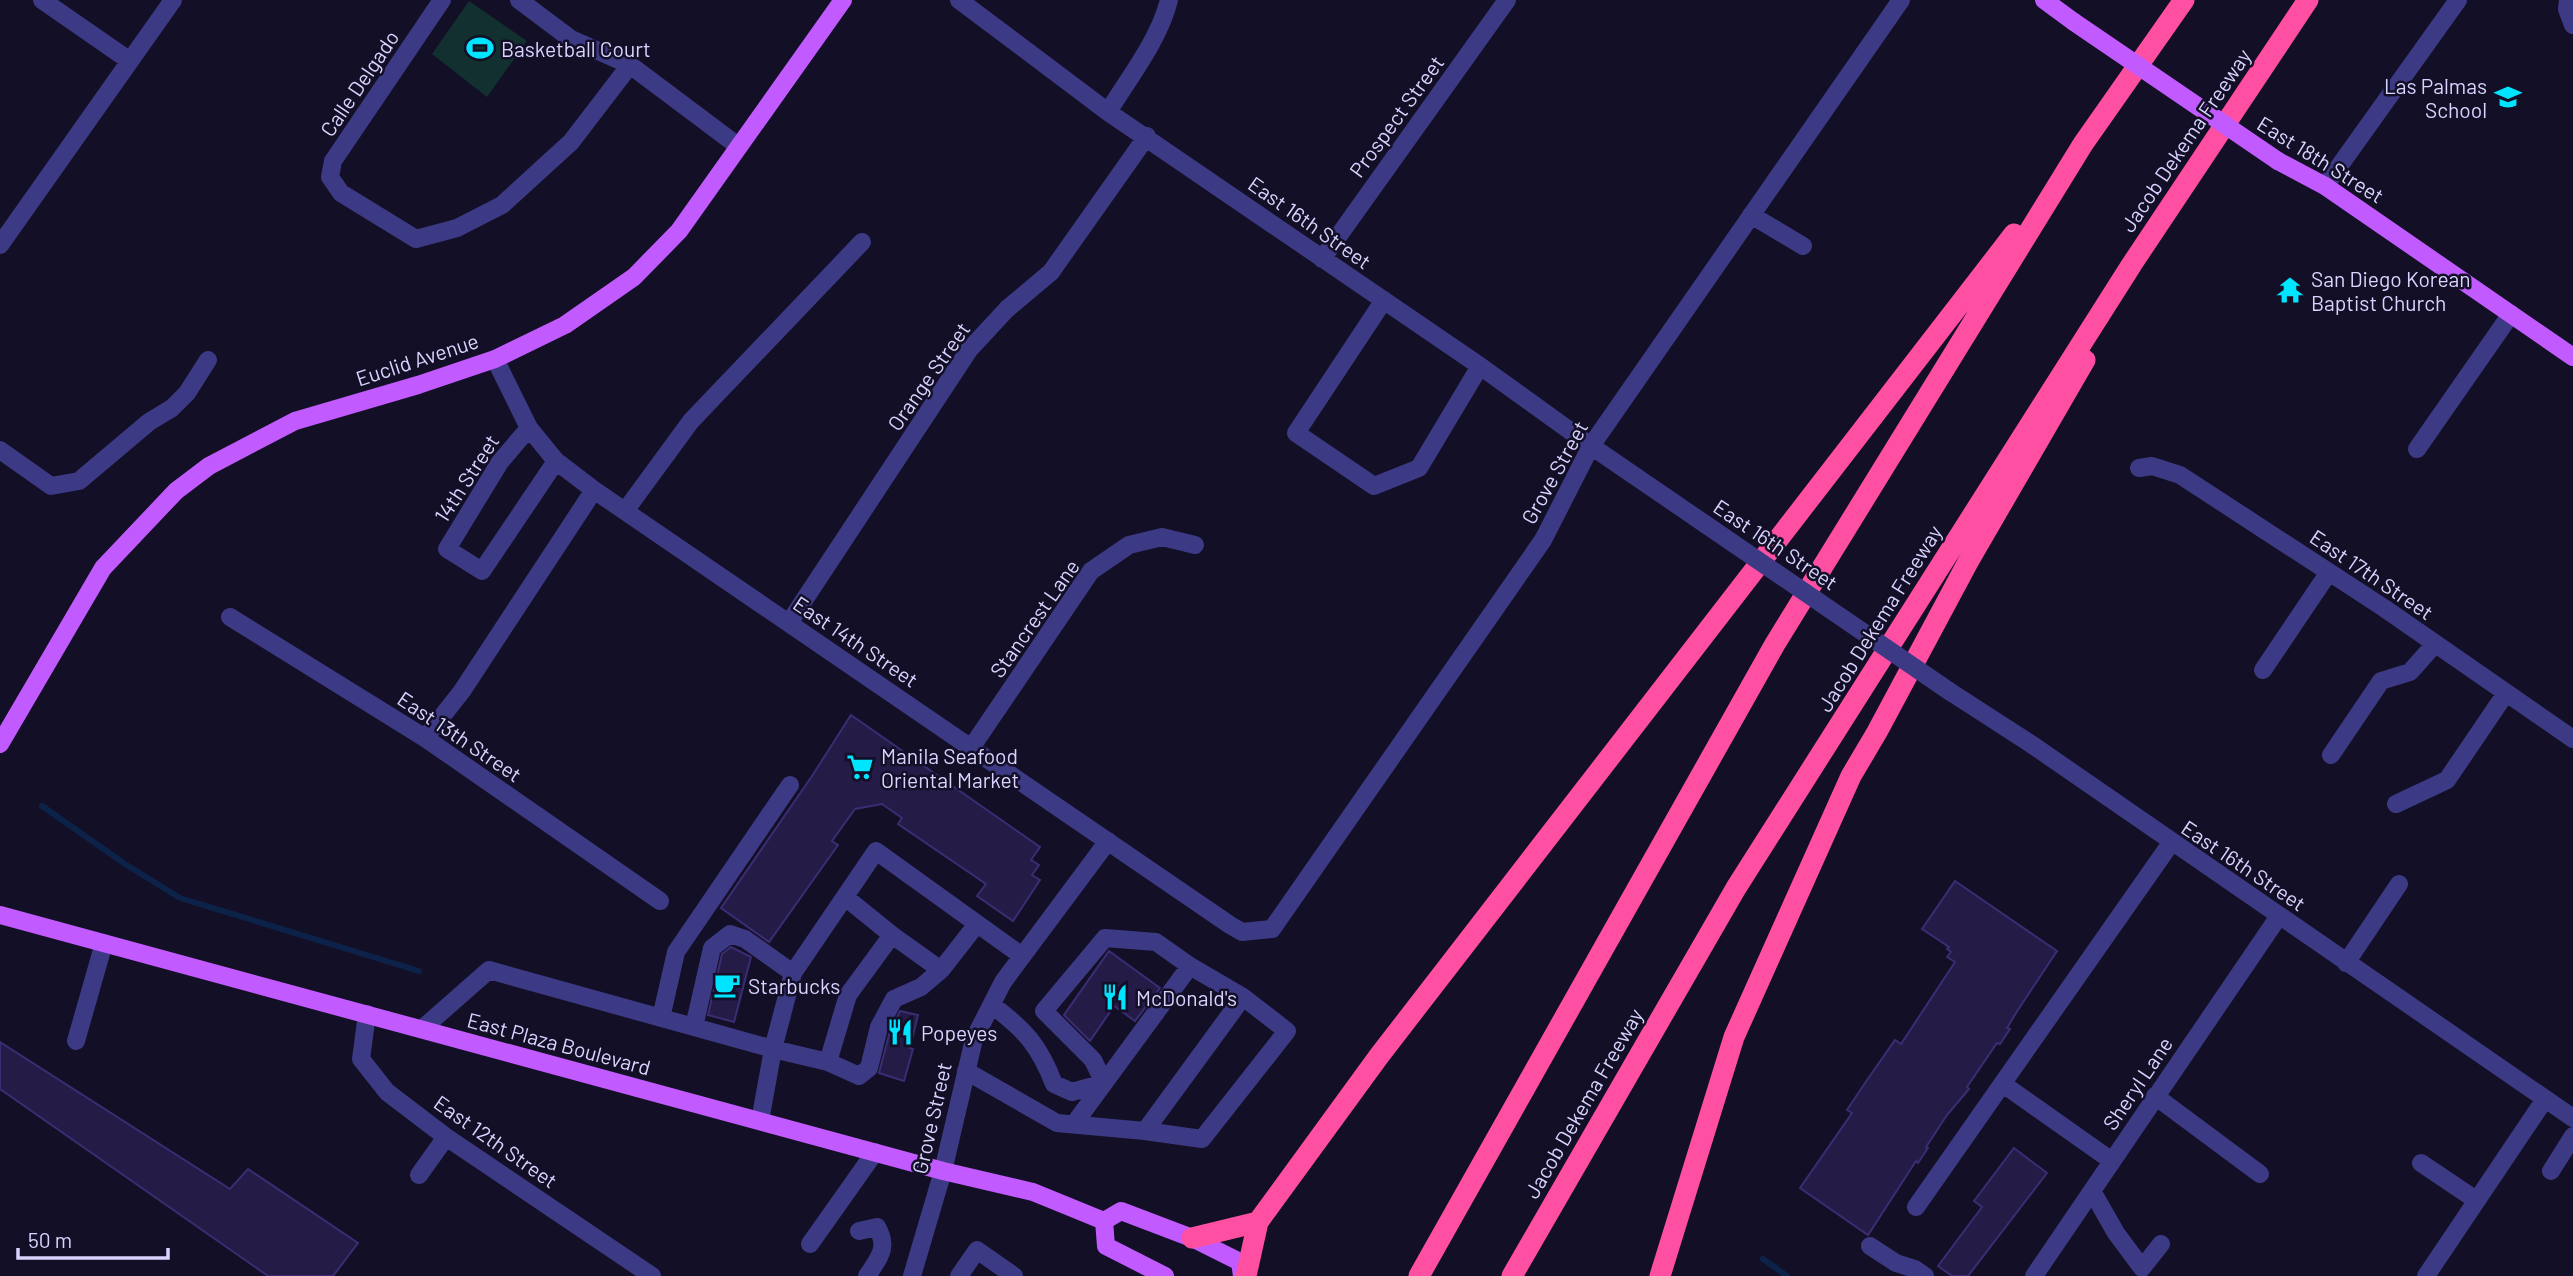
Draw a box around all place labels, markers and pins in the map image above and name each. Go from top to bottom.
sports icon: Basketball Court [465,33,495,63]
place label: Basketball Court [501,36,651,61]
place label: Las Palmas School [2384,73,2487,122]
school or university icon: Las Palmas School [2493,82,2523,112]
place label: San Diego Korean Baptist Church [2311,266,2471,315]
temple icon: San Diego Korean Baptist Church [2275,275,2305,305]
place label: Manila Seafood Oriental Market [881,743,1019,792]
supermarket icon: Manila Seafood Oriental Market [845,752,875,782]
cafe icon: Starbucks [712,970,742,1000]
place label: Starbucks [748,973,840,998]
restaurant icon: McDonald's [1100,982,1130,1012]
place label: McDonald's [1136,985,1237,1010]
restaurant icon: Popeyes [885,1017,915,1047]
place label: Popeyes [921,1020,997,1045]

